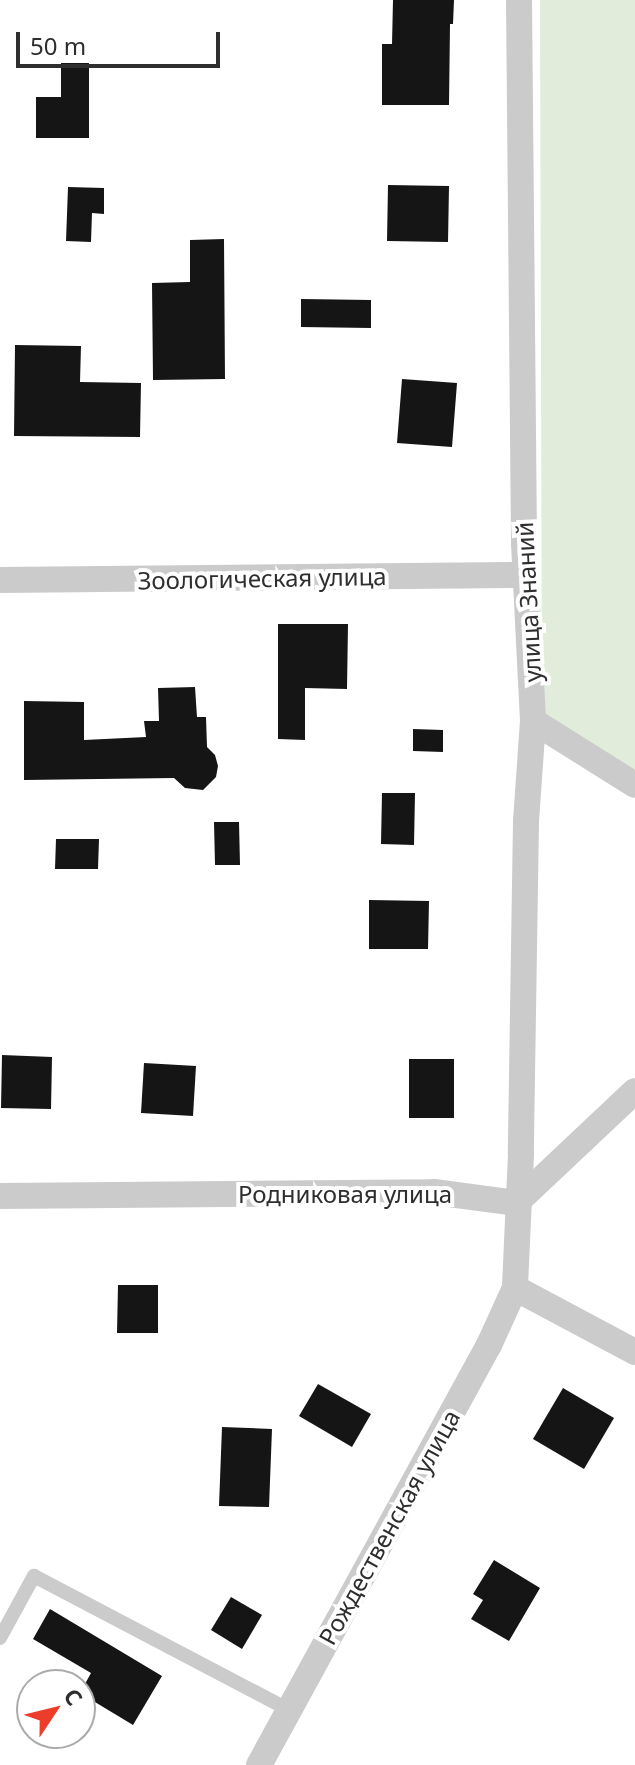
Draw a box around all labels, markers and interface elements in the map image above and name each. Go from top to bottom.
scale bar [20,16,224,66]
text: 50 m [30,29,86,62]
street label: улица Знаний [509,521,547,683]
street label: Зоологическая улица [137,561,387,595]
street label: Родниковая улица [238,1180,452,1208]
street label: Рождественская улица [312,1405,466,1649]
north arrow [16,1669,96,1749]
text: С [58,1682,90,1711]

